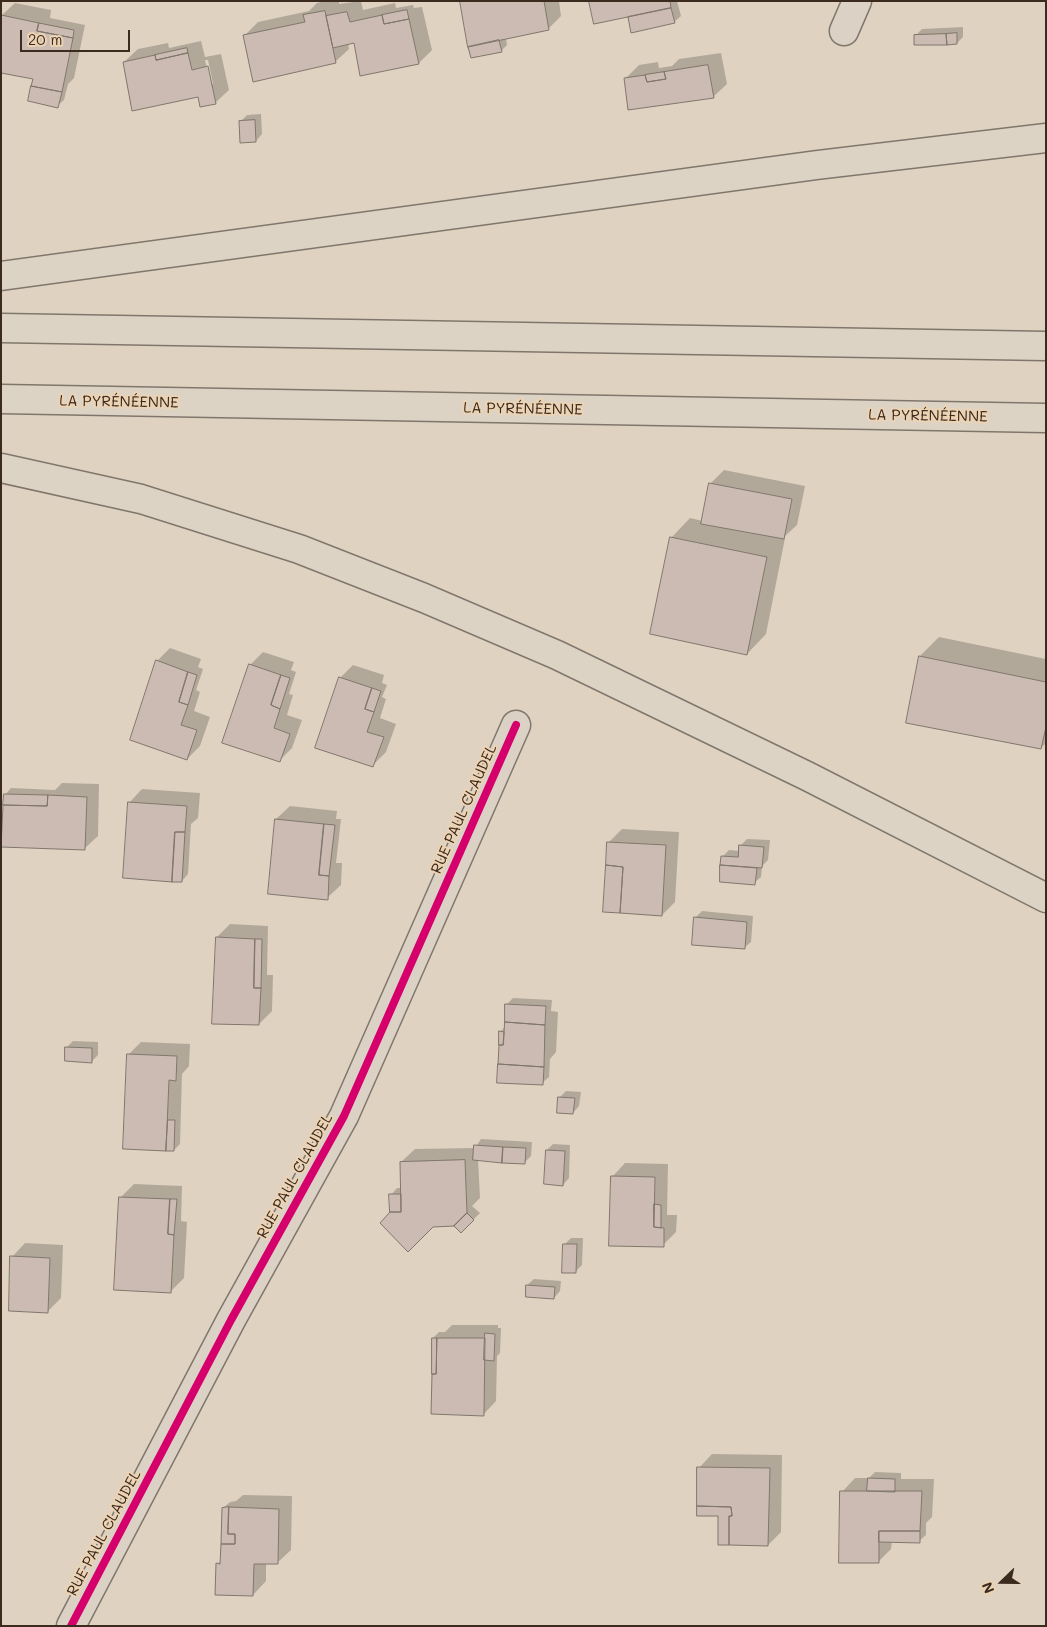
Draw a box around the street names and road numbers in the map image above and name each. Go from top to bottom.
street label: LA PYRÉNÉENNE [59,392,179,412]
street label: LA PYRÉNÉENNE [463,399,583,419]
street label: LA PYRÉNÉENNE [868,406,988,426]
street label: RUE PAUL CLAUDEL [427,741,501,877]
street label: RUE PAUL CLAUDEL [253,1110,337,1242]
street label: RUE PAUL CLAUDEL [63,1467,145,1599]

